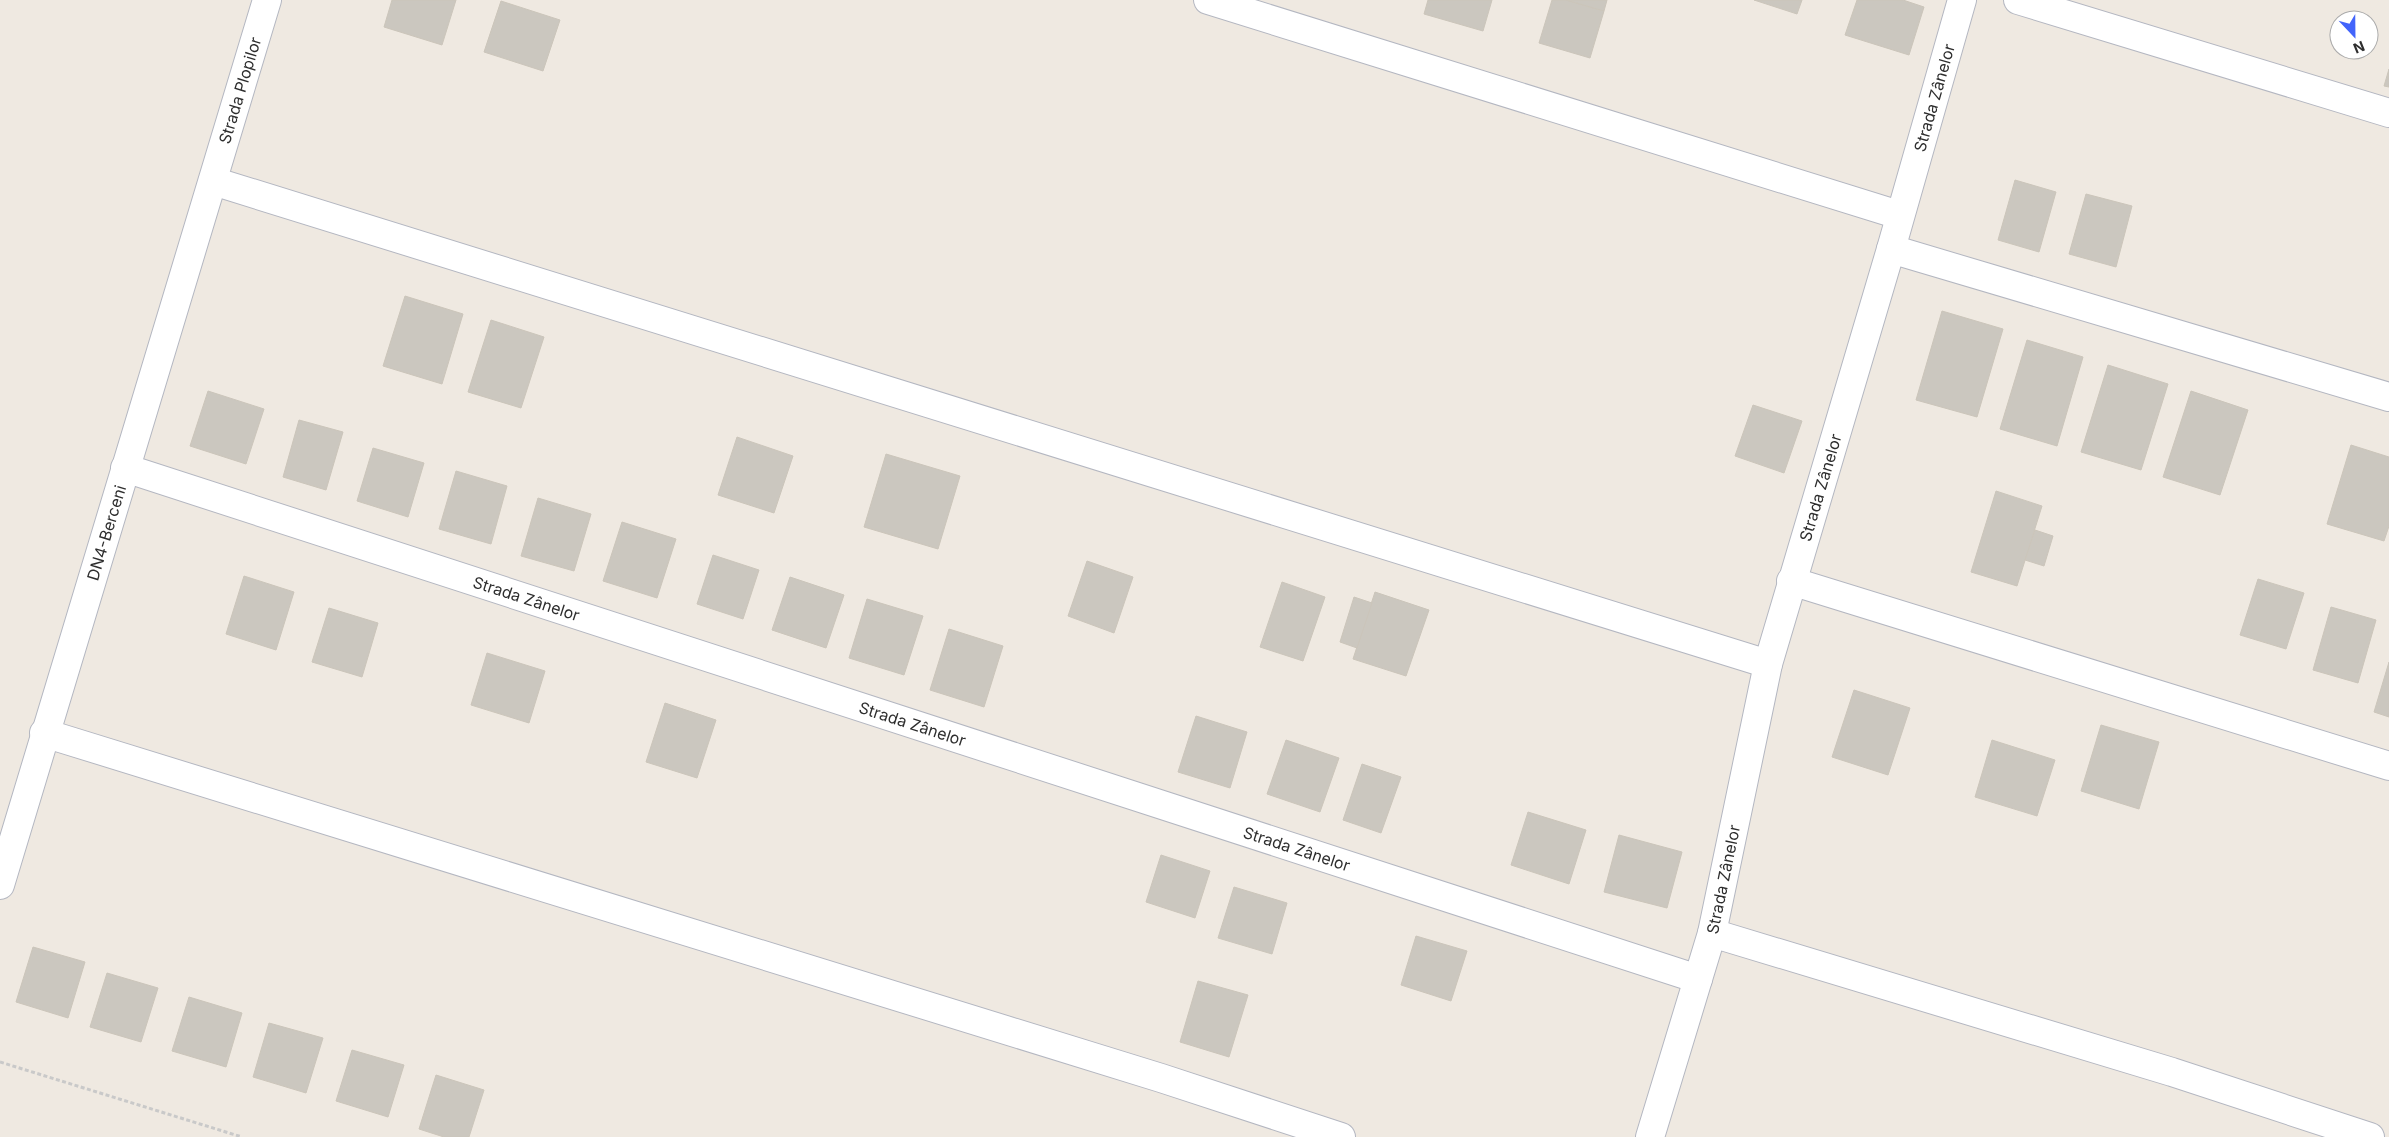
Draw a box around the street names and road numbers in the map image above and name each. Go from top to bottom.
street label: Strada Plopilor [214,35,265,146]
street label: Strada Zânelor [1909,42,1959,154]
street label: Strada Zânelor [1795,431,1846,544]
street label: DN4-Berceni [82,483,130,583]
street label: Strada Zânelor [470,572,582,625]
street label: Strada Zânelor [857,697,968,750]
street label: Strada Zânelor [1241,822,1353,875]
street label: Strada Zânelor [1702,823,1744,936]

